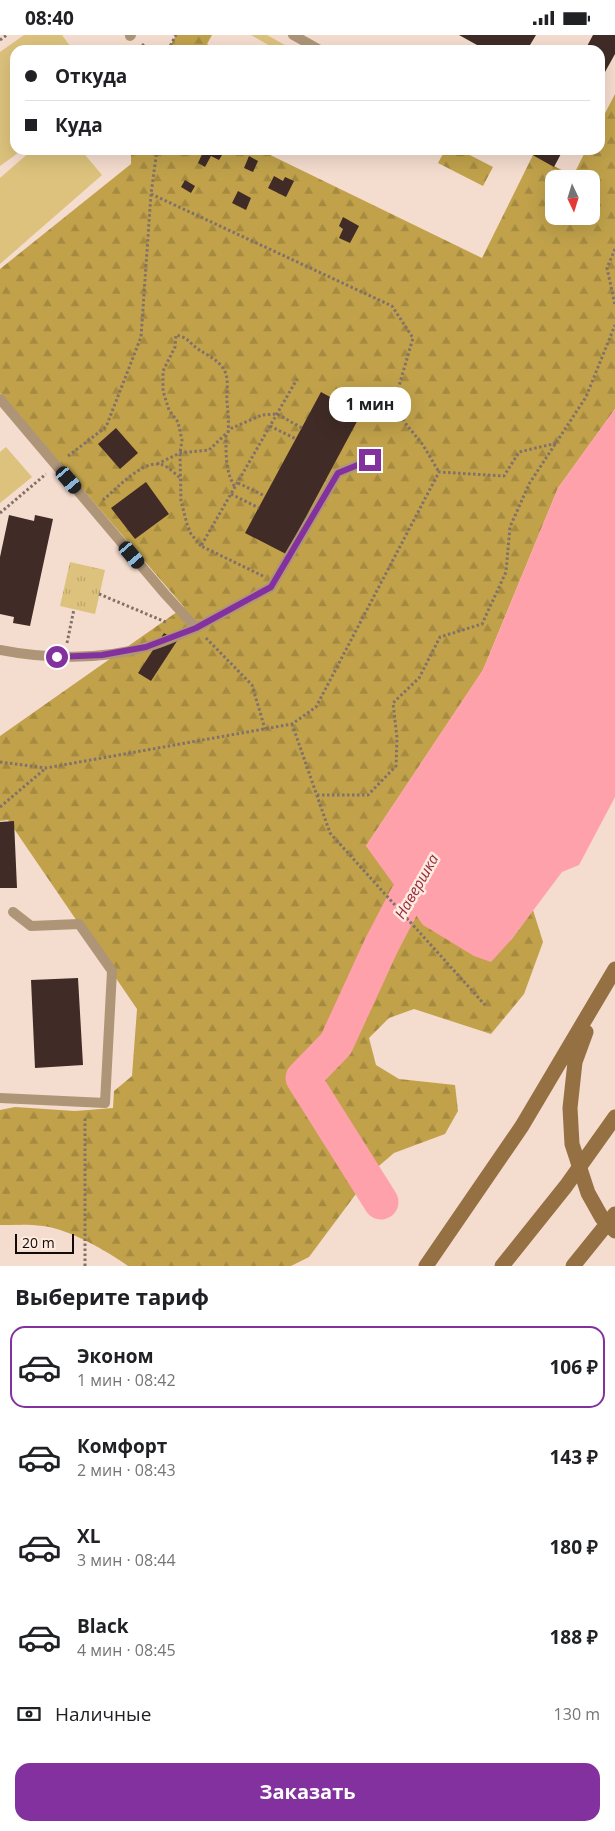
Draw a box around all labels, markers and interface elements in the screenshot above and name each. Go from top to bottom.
text: 08:40 [25,5,74,31]
text: Откуда [55,63,127,89]
text: Куда [55,112,103,138]
north arrow [545,170,600,225]
map controls [545,170,600,225]
callout: 1 мин [329,387,411,423]
text: 1 мин [346,393,394,415]
route end [359,449,381,471]
car [53,464,84,496]
car [116,539,147,571]
route start [46,646,68,668]
water label: Навершка [389,850,443,922]
scale bar [15,1231,74,1254]
text: 20 m [22,1233,55,1252]
text: Выберите тариф [15,1281,209,1311]
text: Эконом [77,1343,154,1369]
icon: car [17,1345,62,1390]
text: 106 ₽ [549,1354,598,1380]
text: 1 мин · 08:42 [77,1369,176,1391]
text: Комфорт [77,1433,167,1459]
icon: car [17,1435,62,1480]
text: 143 ₽ [549,1444,598,1470]
text: 2 мин · 08:43 [77,1459,176,1481]
text: XL [77,1523,100,1549]
icon: car [17,1525,62,1570]
text: 180 ₽ [549,1534,598,1560]
text: 3 мин · 08:44 [77,1549,176,1571]
text: Black [77,1613,129,1639]
icon: car [17,1615,62,1660]
text: 188 ₽ [549,1624,598,1650]
text: 4 мин · 08:45 [77,1639,176,1661]
icon: cash [15,1700,43,1728]
text: Наличные [55,1701,151,1727]
text: 130 m [554,1703,600,1725]
button: Заказать [15,1763,600,1821]

